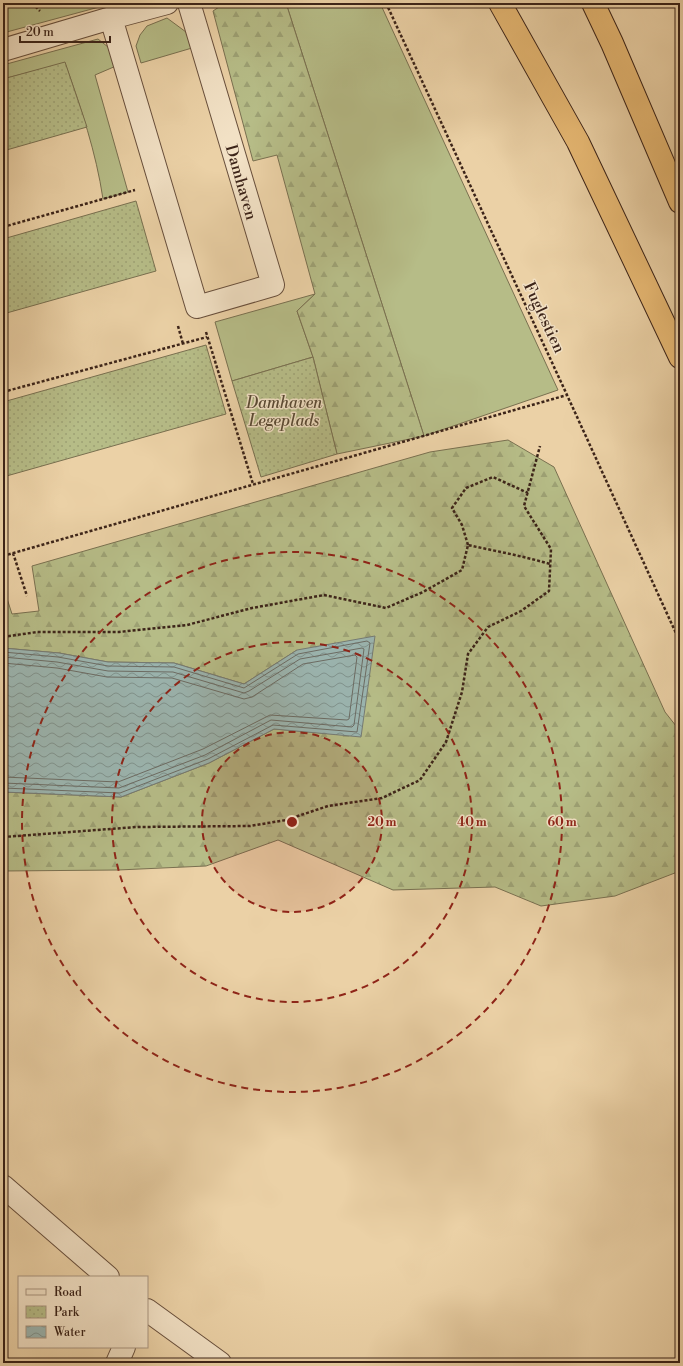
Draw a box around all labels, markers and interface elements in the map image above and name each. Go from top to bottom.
scale bar [20,18,110,44]
text: 20 m [26,25,54,40]
street label: Damhaven [221,142,261,223]
street label: Fuglestien [519,279,569,357]
park label: Damhaven Legeplads [245,393,323,431]
centre of rings [285,815,299,829]
text: 20 m [367,815,397,830]
text: 40 m [457,815,487,830]
text: 60 m [547,815,577,830]
legend [18,1276,148,1348]
text: Road [54,1285,82,1300]
text: Park [54,1305,80,1320]
text: Water [53,1325,86,1340]

